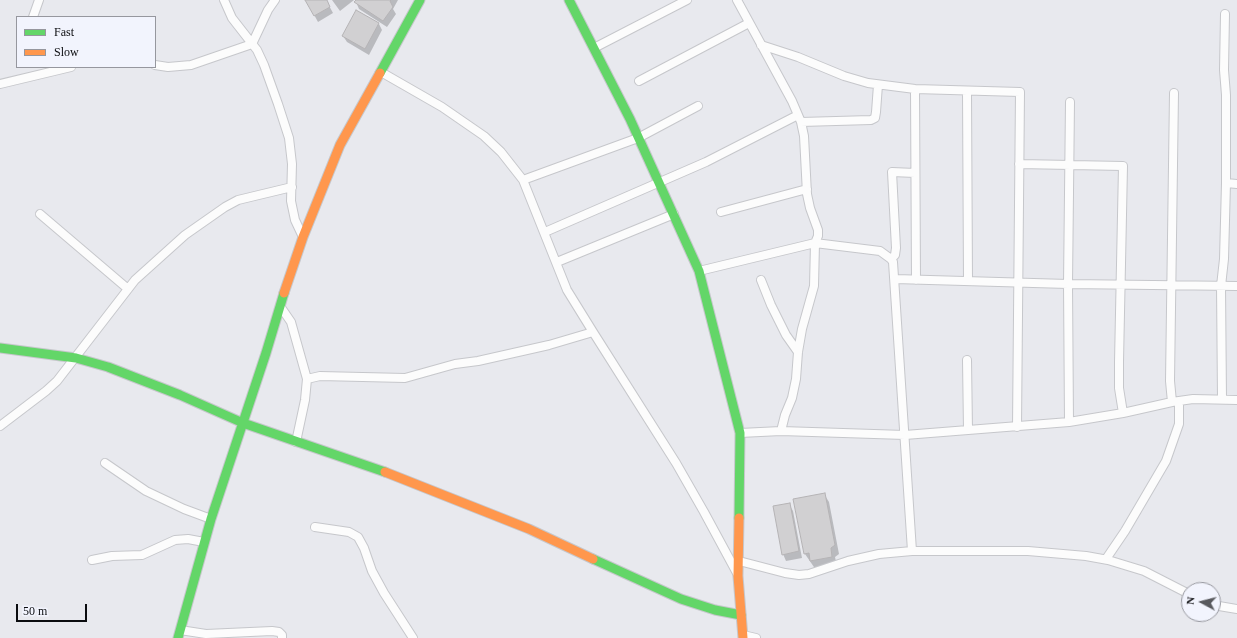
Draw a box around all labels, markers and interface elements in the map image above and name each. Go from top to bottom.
legend [16,16,156,68]
text: Fast [54,25,74,39]
text: Slow [54,45,79,59]
north arrow [1181,582,1221,622]
scale bar [18,596,89,622]
text: N [1184,596,1197,605]
text: 50 m [23,604,47,618]

